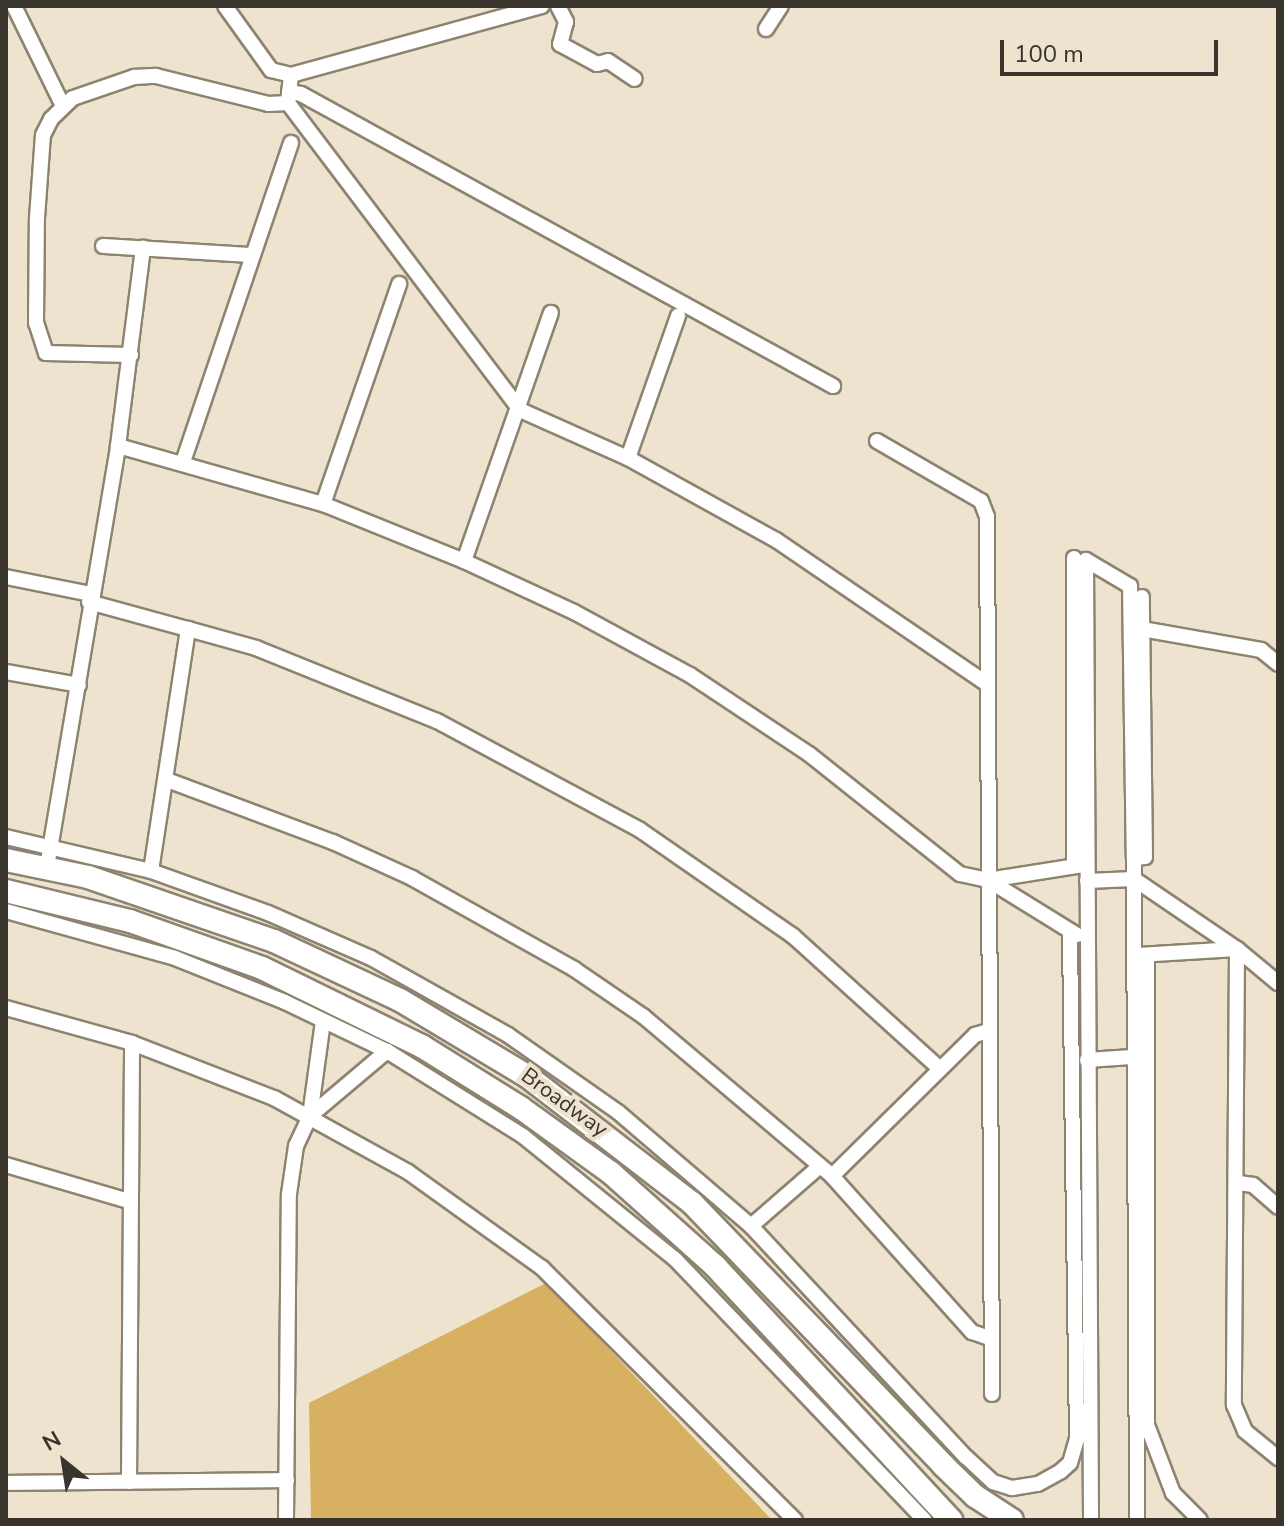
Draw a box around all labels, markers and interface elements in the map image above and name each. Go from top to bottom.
scale bar [1004,24,1222,74]
text: 100 m [1014,38,1084,70]
street label: Broadway [516,1063,612,1143]
north arrow [24,1422,104,1502]
text: N [37,1424,67,1458]

